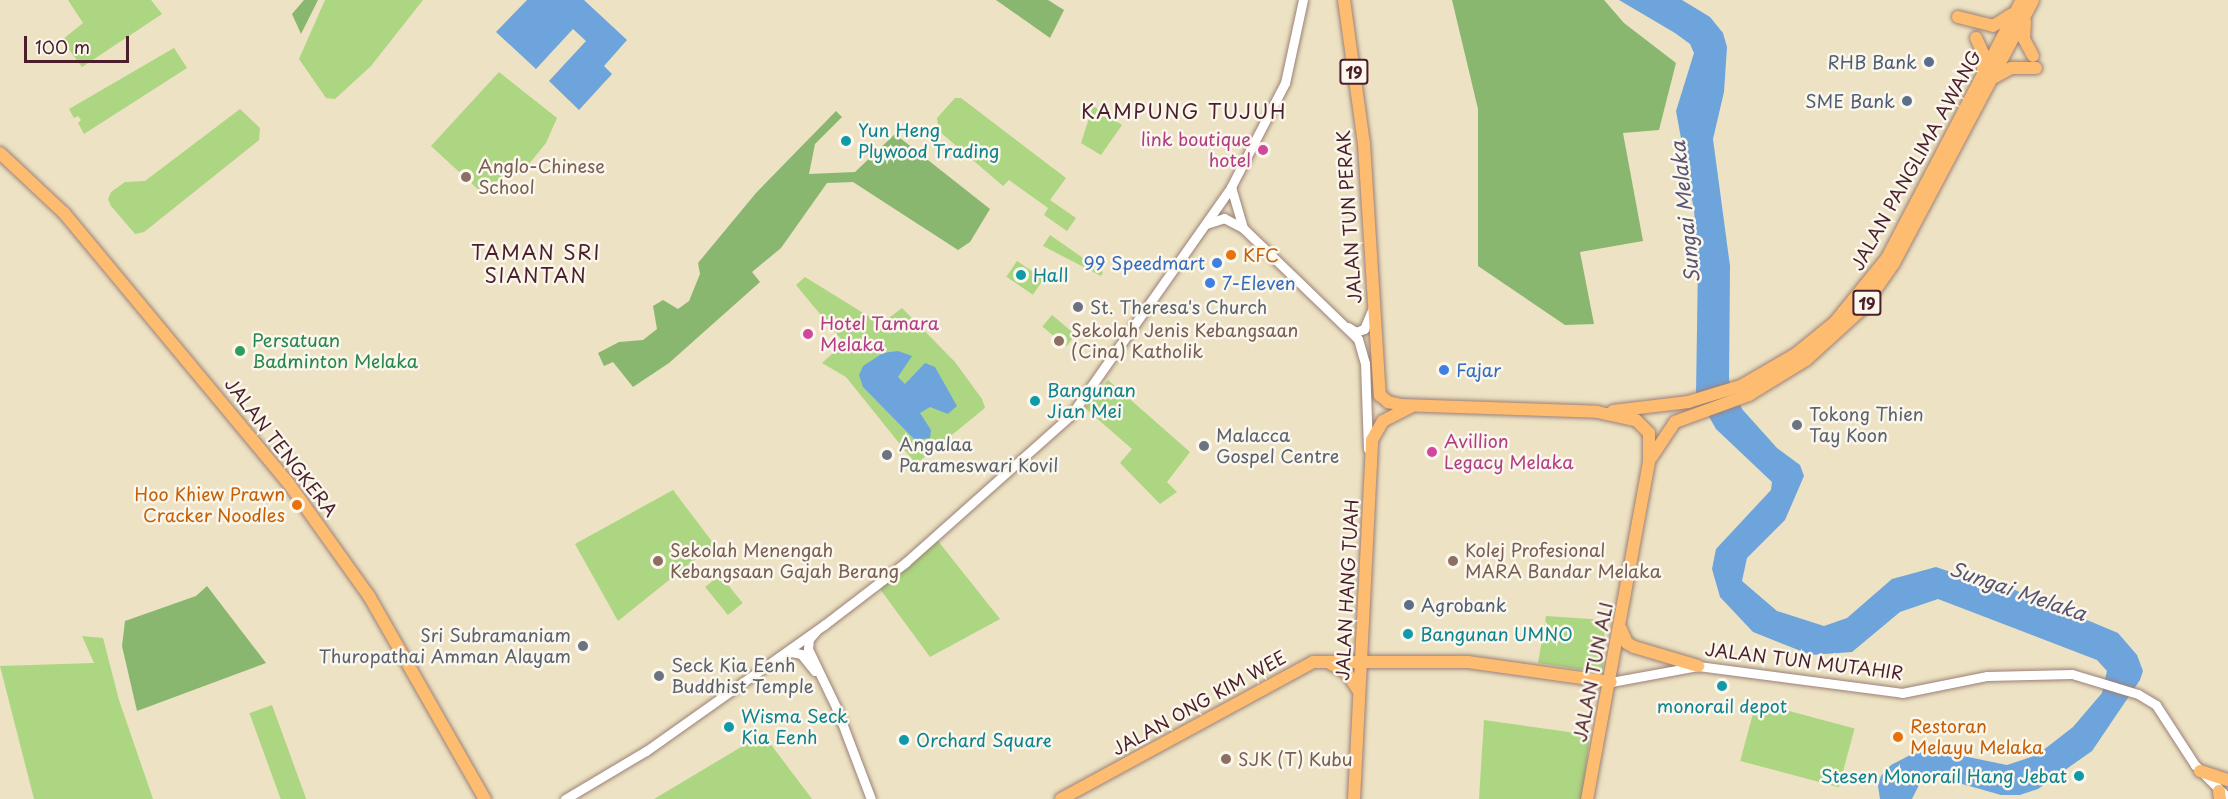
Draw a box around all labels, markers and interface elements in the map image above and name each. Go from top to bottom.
scale bar [27,24,132,62]
text: 100 m [35,33,90,60]
street label: JALAN PANGLIMA AWANG [1847,47,1985,273]
place label: RHB Bank [1827,51,1917,73]
marker: RHB Bank [1922,55,1936,69]
road number: 19 [1339,59,1369,85]
place label: SME Bank [1804,90,1895,112]
marker: SME Bank [1900,94,1914,108]
district label: KAMPUNG TUJUH [1081,99,1287,123]
place label: Yun Heng Plywood Trading [858,120,1001,162]
place label: link boutique hotel [1140,129,1251,172]
street label: JALAN TUN PERAK [1332,129,1366,305]
marker: Yun Heng Plywood Trading [839,134,853,148]
water label: Sungai Melaka [1666,139,1704,285]
marker: link boutique hotel [1256,143,1270,157]
place label: Anglo-Chinese School [478,156,605,198]
marker: Anglo-Chinese School [459,170,473,184]
district label: TAMAN SRI SIANTAN [471,240,601,287]
place label: KFC [1243,244,1279,266]
marker: KFC [1224,248,1238,262]
place label: 99 Speedmart [1083,252,1205,274]
marker: 99 Speedmart [1210,256,1224,270]
place label: Hall [1033,264,1068,286]
marker: Hall [1014,268,1028,282]
place label: 7-Eleven [1222,272,1296,294]
marker: 7-Eleven [1203,276,1217,290]
road number: 19 [1852,290,1882,316]
place label: St. Theresa's Church [1090,296,1268,318]
marker: St. Theresa's Church [1071,300,1085,314]
place label: Hotel Tamara Melaka [820,313,940,356]
place label: Sekolah Jenis Kebangsaan (Cina) Katholik [1071,320,1297,362]
marker: Hotel Tamara Melaka [801,327,815,341]
place label: Persatuan Badminton Melaka [252,330,418,372]
marker: Sekolah Jenis Kebangsaan (Cina) Katholik [1052,334,1066,348]
marker: Persatuan Badminton Melaka [233,344,247,358]
place label: Fajar [1456,359,1501,381]
marker: Fajar [1437,363,1451,377]
street label: JALAN TENGKERA [220,373,342,521]
place label: Bangunan Jian Mei [1047,380,1136,422]
marker: Bangunan Jian Mei [1028,394,1042,408]
place label: Tokong Thien Tay Koon [1809,404,1923,446]
marker: Tokong Thien Tay Koon [1790,418,1804,432]
place label: Malacca Gospel Centre [1216,425,1339,468]
place label: Avillion Legacy Melaka [1444,431,1574,474]
place label: Angalaa Parameswari Kovil [899,434,1059,476]
marker: Malacca Gospel Centre [1197,439,1211,453]
marker: Avillion Legacy Melaka [1425,445,1439,459]
marker: Angalaa Parameswari Kovil [880,448,894,462]
place label: Hoo Khiew Prawn Cracker Noodles [134,484,285,526]
marker: Hoo Khiew Prawn Cracker Noodles [290,498,304,512]
street label: JALAN HANG TUAH [1331,498,1363,682]
place label: Sekolah Menengah Kebangsaan Gajah Berang [670,540,899,582]
place label: Kolej Profesional MARA Bandar Melaka [1465,540,1662,582]
marker: Sekolah Menengah Kebangsaan Gajah Berang [651,554,665,568]
marker: Kolej Profesional MARA Bandar Melaka [1446,554,1460,568]
water label: Sungai Melaka [1946,556,2090,626]
place label: Agrobank [1421,594,1507,616]
marker: Agrobank [1402,598,1416,612]
street label: JALAN TUN ALI [1569,600,1617,744]
place label: Bangunan UMNO [1420,623,1574,645]
place label: Sri Subramaniam Thuropathai Amman Alayam [319,625,571,668]
marker: Bangunan UMNO [1401,627,1415,641]
street label: JALAN TUN MUTAHIR [1703,638,1905,684]
marker: Sri Subramaniam Thuropathai Amman Alayam [576,639,590,653]
street label: JALAN ONG KIM WEE [1107,645,1291,761]
place label: Seck Kia Eenh Buddhist Temple [671,655,812,698]
marker: Seck Kia Eenh Buddhist Temple [652,669,666,683]
marker: monorail depot [1715,679,1729,693]
place label: monorail depot [1657,695,1787,717]
place label: Wisma Seck Kia Eenh [741,706,848,748]
place label: Restoran Melayu Melaka [1910,716,2043,758]
marker: Wisma Seck Kia Eenh [722,720,736,734]
place label: Orchard Square [916,729,1055,751]
marker: Restoran Melayu Melaka [1891,730,1905,744]
marker: Orchard Square [897,733,911,747]
place label: SJK (T) Kubu [1238,748,1354,770]
marker: SJK (T) Kubu [1219,752,1233,766]
place label: Stesen Monorail Hang Jebat [1820,765,2067,787]
marker: Stesen Monorail Hang Jebat [2072,769,2086,783]

